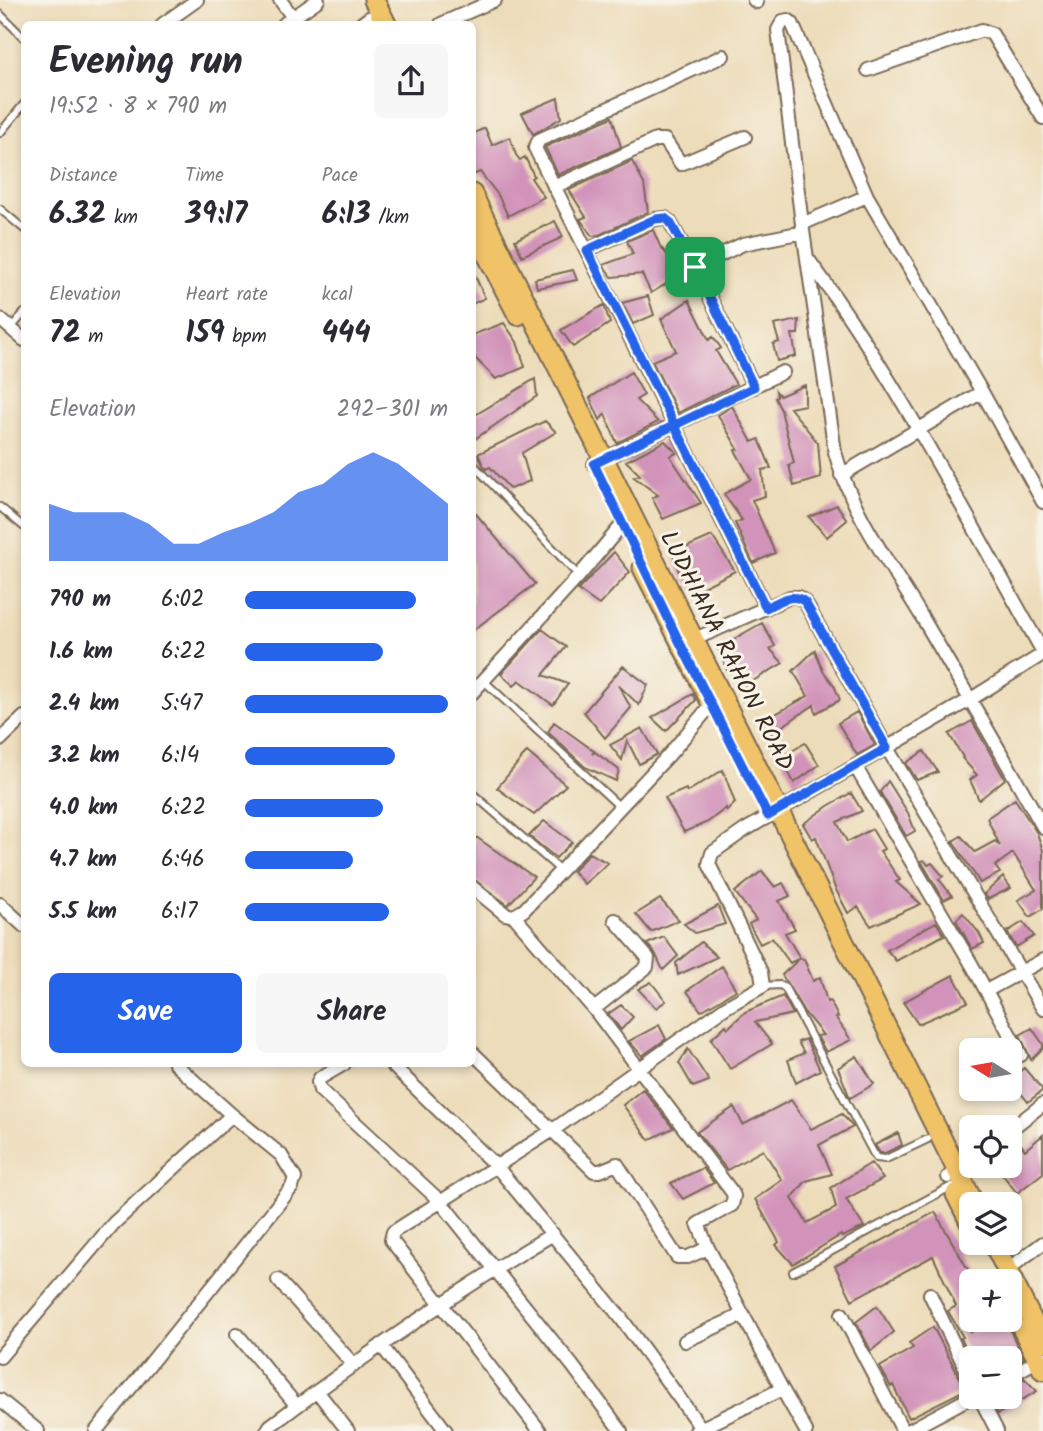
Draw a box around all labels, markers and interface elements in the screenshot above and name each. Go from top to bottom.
text: Evening run [49,33,243,93]
button: share [374,44,448,118]
text: 19:52 · 8 × 790 m [49,89,227,125]
text: Distance [49,161,117,191]
text: Time [185,161,224,191]
text: Pace [322,161,358,191]
text: 6.32 [49,191,106,239]
text: 39:17 [185,191,248,239]
text: 6:13 [322,191,371,239]
text: km [106,203,138,233]
text: /km [371,203,409,233]
pin [665,237,725,297]
icon: arrive [676,248,714,286]
text: Elevation [49,280,121,310]
text: Heart rate [185,280,268,310]
text: kcal [322,280,353,310]
text: 72 [49,310,81,358]
text: 159 [185,310,225,358]
text: 444 [322,310,371,358]
text: m [81,322,103,352]
text: bpm [225,322,267,352]
text: Elevation [49,392,136,428]
text: 292–301 m [337,392,448,428]
street label: LUDHIANA RAHON ROAD [648,524,804,778]
text: 790 m [49,582,111,618]
text: 6:02 [161,582,204,618]
text: 1.6 km [49,634,113,670]
text: 6:22 [161,634,206,670]
text: 2.4 km [49,686,119,722]
text: 5:47 [161,686,202,722]
text: 3.2 km [49,738,119,774]
text: 6:14 [161,738,199,774]
text: 4.0 km [49,790,118,826]
text: 6:22 [161,790,206,826]
text: 4.7 km [49,842,117,878]
text: 6:46 [161,842,205,878]
text: 5.5 km [49,894,117,930]
text: 6:17 [161,894,197,930]
button: Save [49,973,242,1053]
button: Share [256,973,448,1053]
north arrow [959,1038,1022,1101]
map controls [959,1038,1022,1409]
button: locate [959,1115,1022,1178]
button: layers [959,1192,1022,1255]
button: + [959,1269,1022,1332]
button: − [959,1346,1022,1409]

